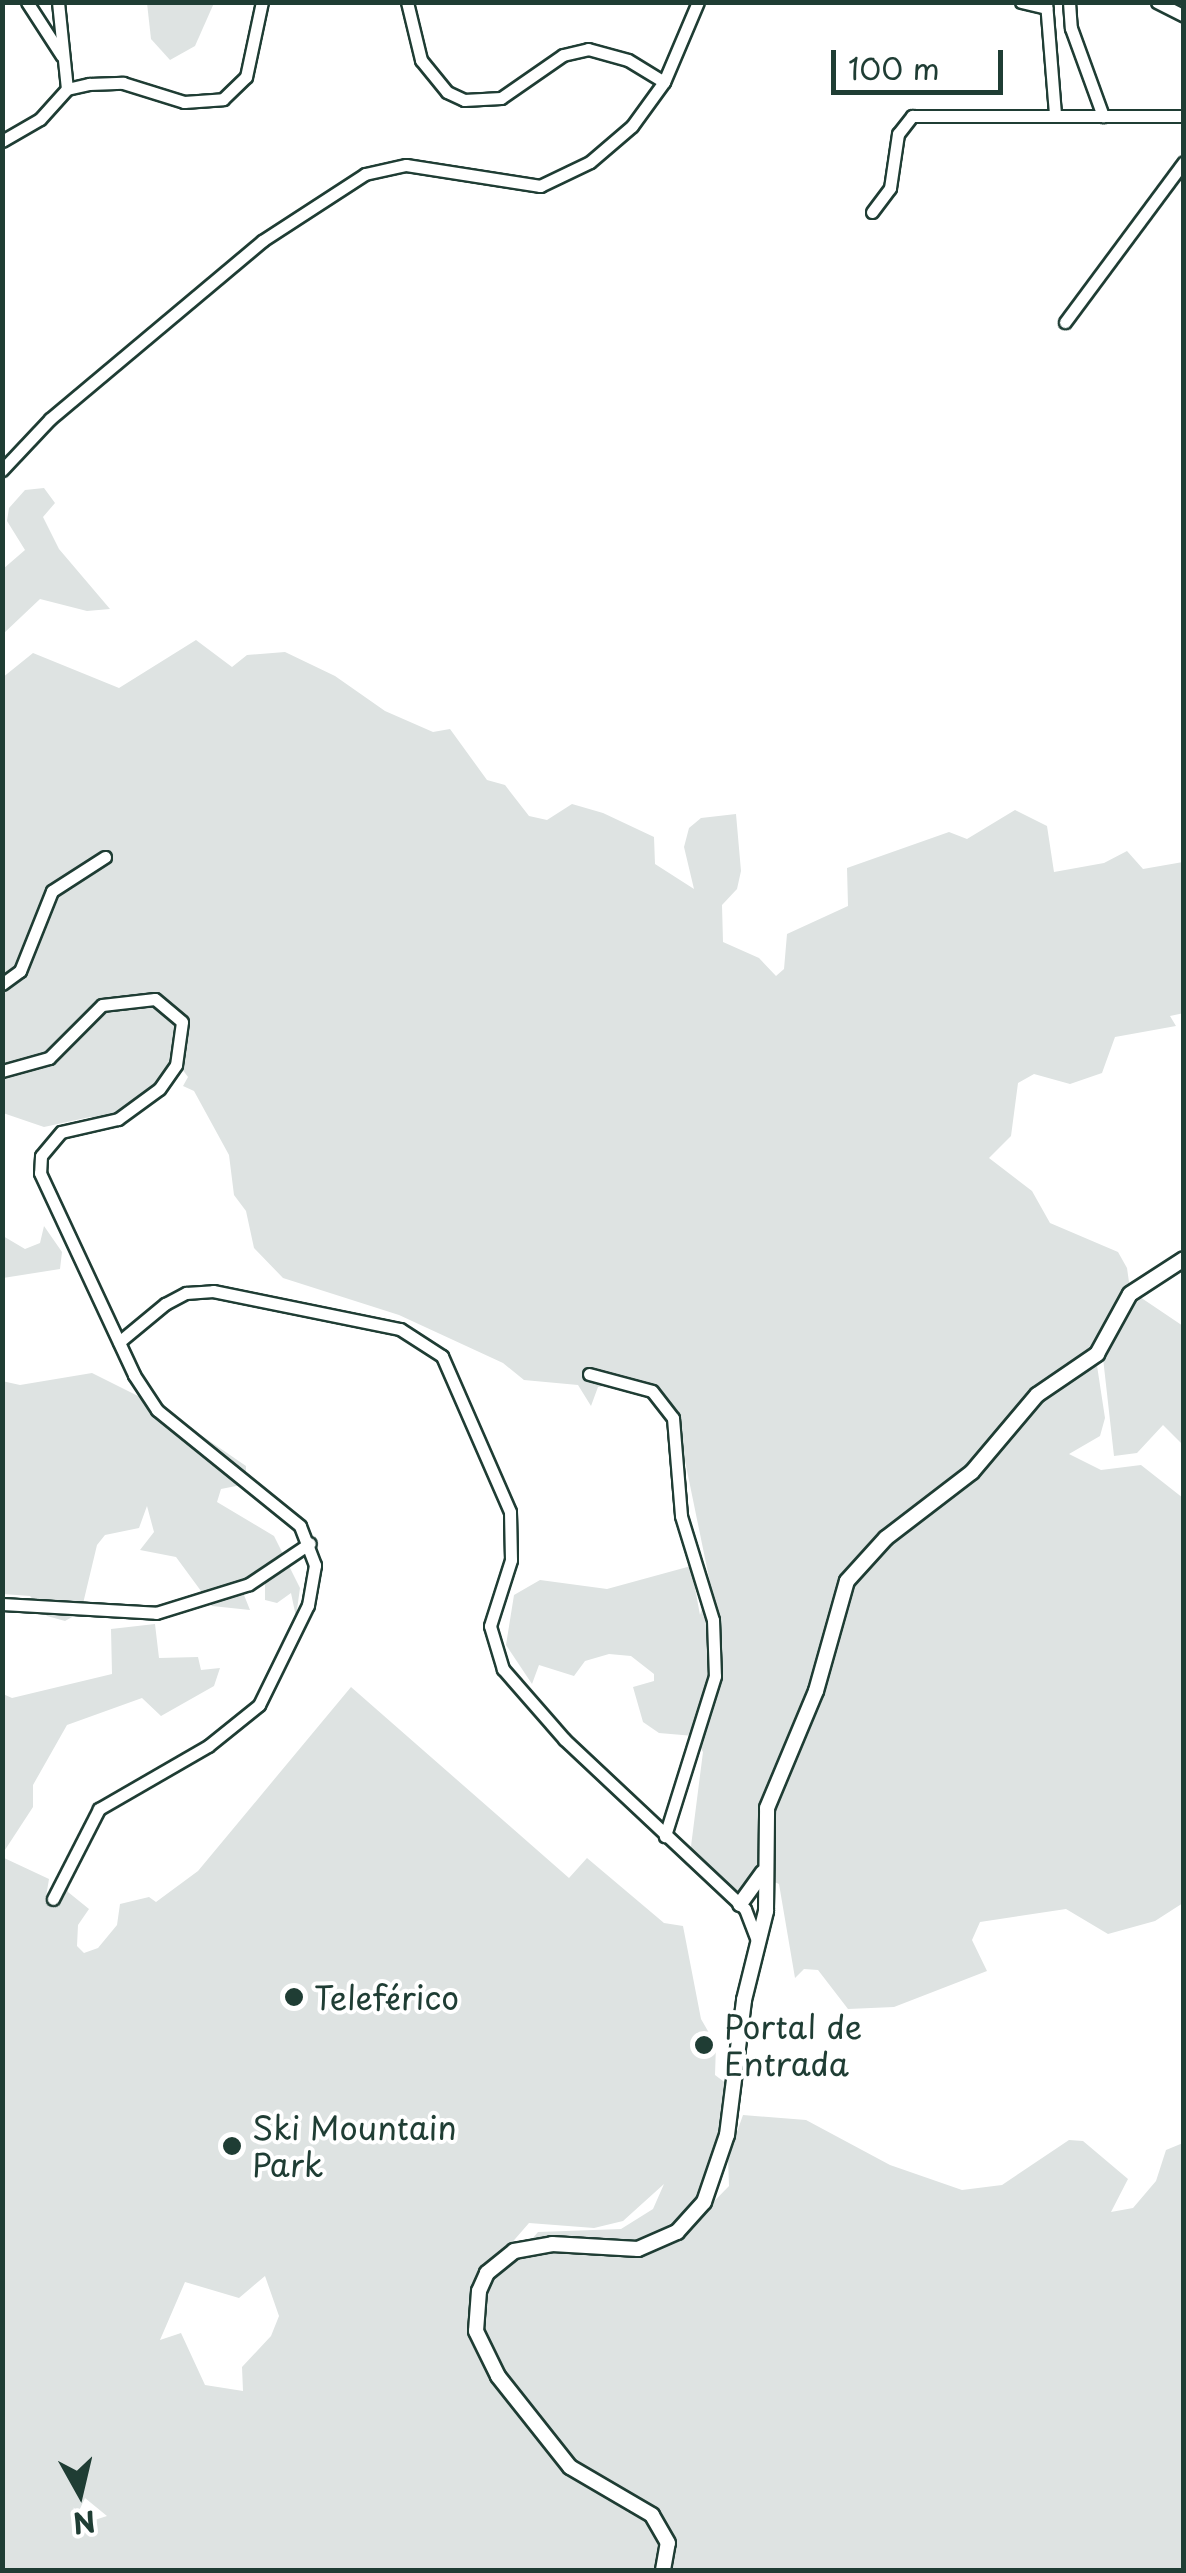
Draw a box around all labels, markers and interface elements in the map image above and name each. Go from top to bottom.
scale bar [836,30,1008,92]
text: 100 m [848,45,940,90]
place label: Teleférico [314,1978,459,2016]
marker: Teleférico [283,1986,305,2008]
place label: Portal de Entrada [724,2008,863,2083]
marker: Portal de Entrada [693,2034,715,2056]
place label: Ski Mountain Park [252,2109,457,2184]
marker: Ski Mountain Park [221,2135,243,2157]
north arrow [30,2443,130,2543]
text: N [70,2500,98,2546]

